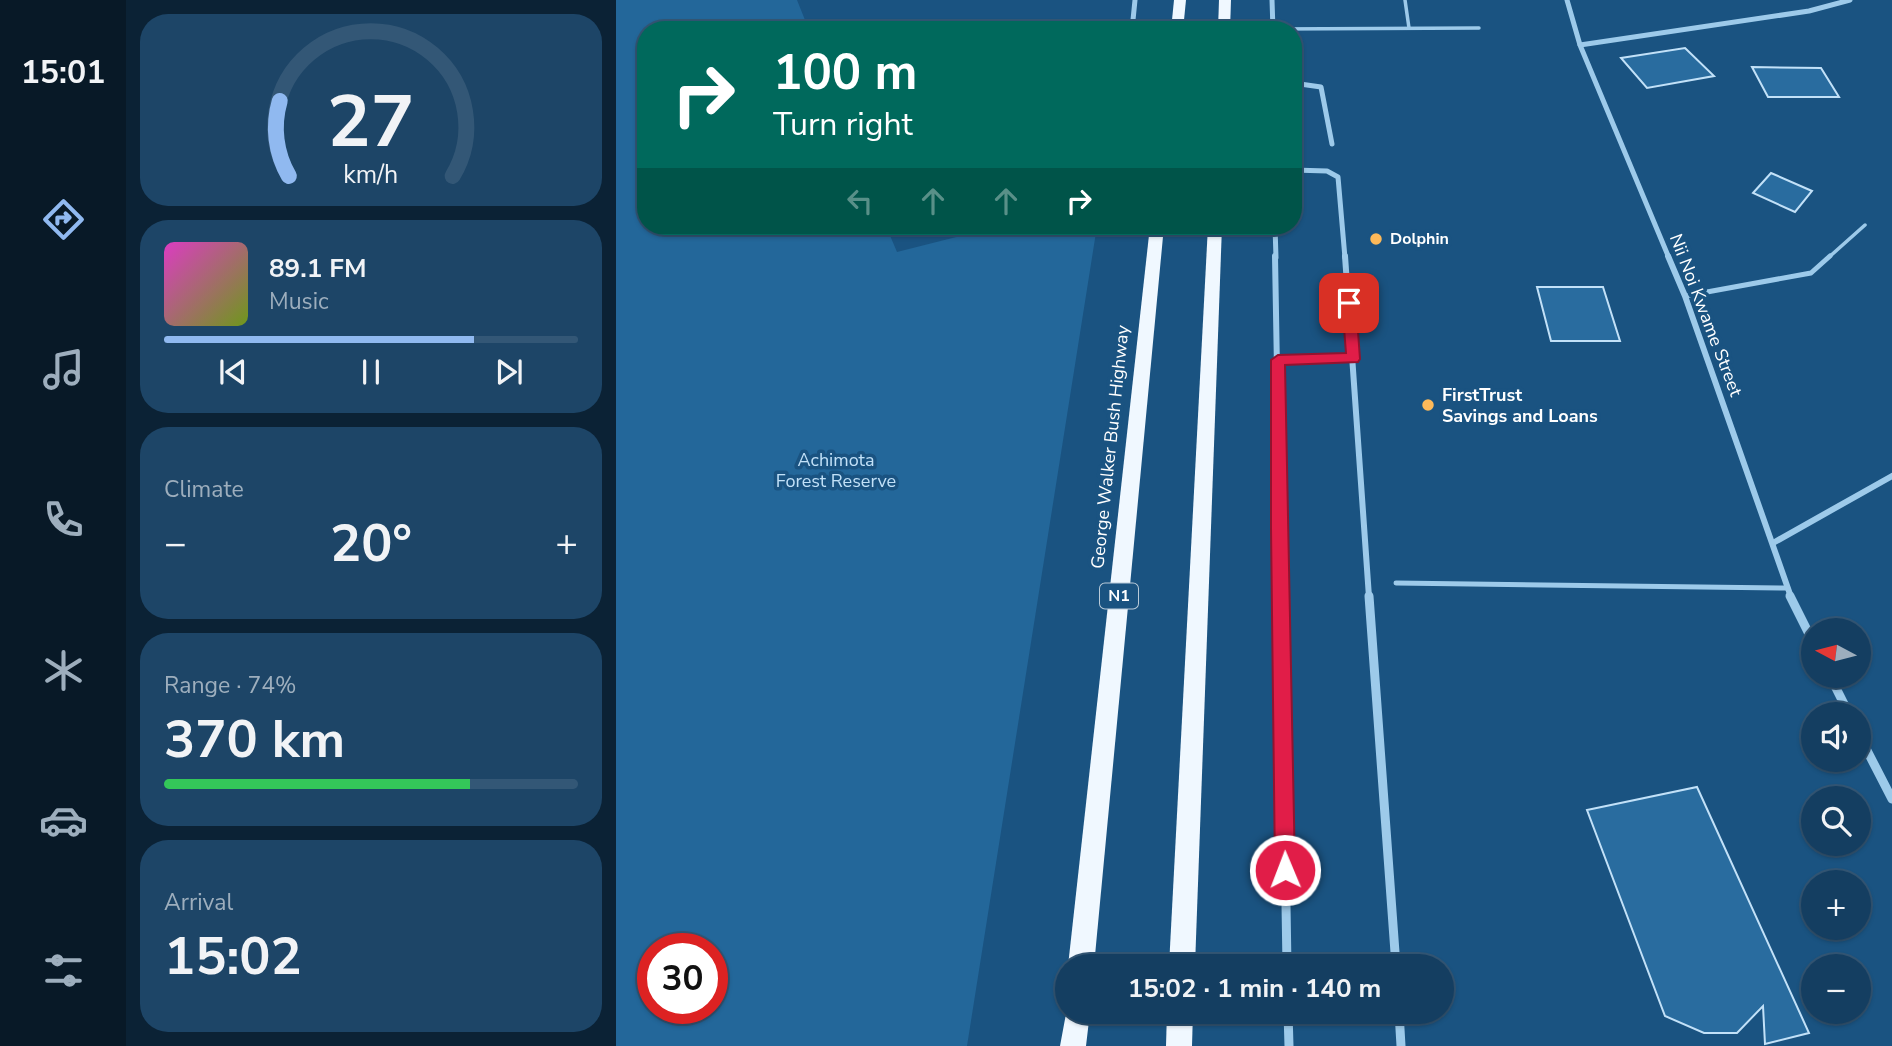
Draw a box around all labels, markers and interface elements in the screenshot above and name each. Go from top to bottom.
text: 100 m [773,39,917,106]
icon: right [658,49,749,140]
text: 15:01 [21,51,105,94]
text: 27 [327,73,415,173]
text: Turn right [773,103,913,146]
text: km/h [343,158,399,192]
icon: left [841,182,879,220]
icon: ahead [914,182,952,220]
icon: ahead [987,182,1025,220]
icon: right [1060,182,1098,220]
icon: directions [39,195,88,244]
place label: Dolphin [1390,228,1449,250]
street label: Nii Noi Kwame Street [1664,230,1748,400]
marker: Dolphin [1368,231,1384,247]
text: 89.1 FM [269,251,366,286]
pin [1319,273,1379,333]
icon: arrive [1330,284,1368,322]
text: Music [269,286,329,317]
street label: George Walker Bush Highway [1085,323,1135,570]
icon: music [39,345,88,394]
icon: previous [214,353,252,391]
icon: pause [352,353,390,391]
icon: next [490,353,528,391]
place label: FirstTrust Savings and Loans [1442,383,1598,428]
marker: FirstTrust Savings and Loans [1420,397,1436,413]
park label: Achimota Forest Reserve [776,448,896,493]
text: Climate [164,474,244,505]
icon: phone [39,495,88,544]
text: 20° [330,508,412,579]
text: − [164,518,187,569]
text: + [555,518,578,569]
road number: N1 [1100,583,1138,608]
north arrow [1801,618,1871,688]
map controls [1801,618,1871,1024]
icon: climate [39,646,88,695]
text: Range · 74% [164,670,296,701]
button: sound [1801,702,1871,772]
text: 370 km [164,704,345,775]
button: search [1801,786,1871,856]
icon: car [39,796,88,845]
position arrow [1248,833,1322,907]
button: + [1801,870,1871,940]
text: Arrival [164,887,233,918]
text: 15:02 [164,921,302,992]
speed limit sign: 30 [637,933,728,1024]
icon: filters [39,946,88,995]
button: − [1801,954,1871,1024]
text: 15:02 · 1 min · 140 m [1128,971,1381,1006]

